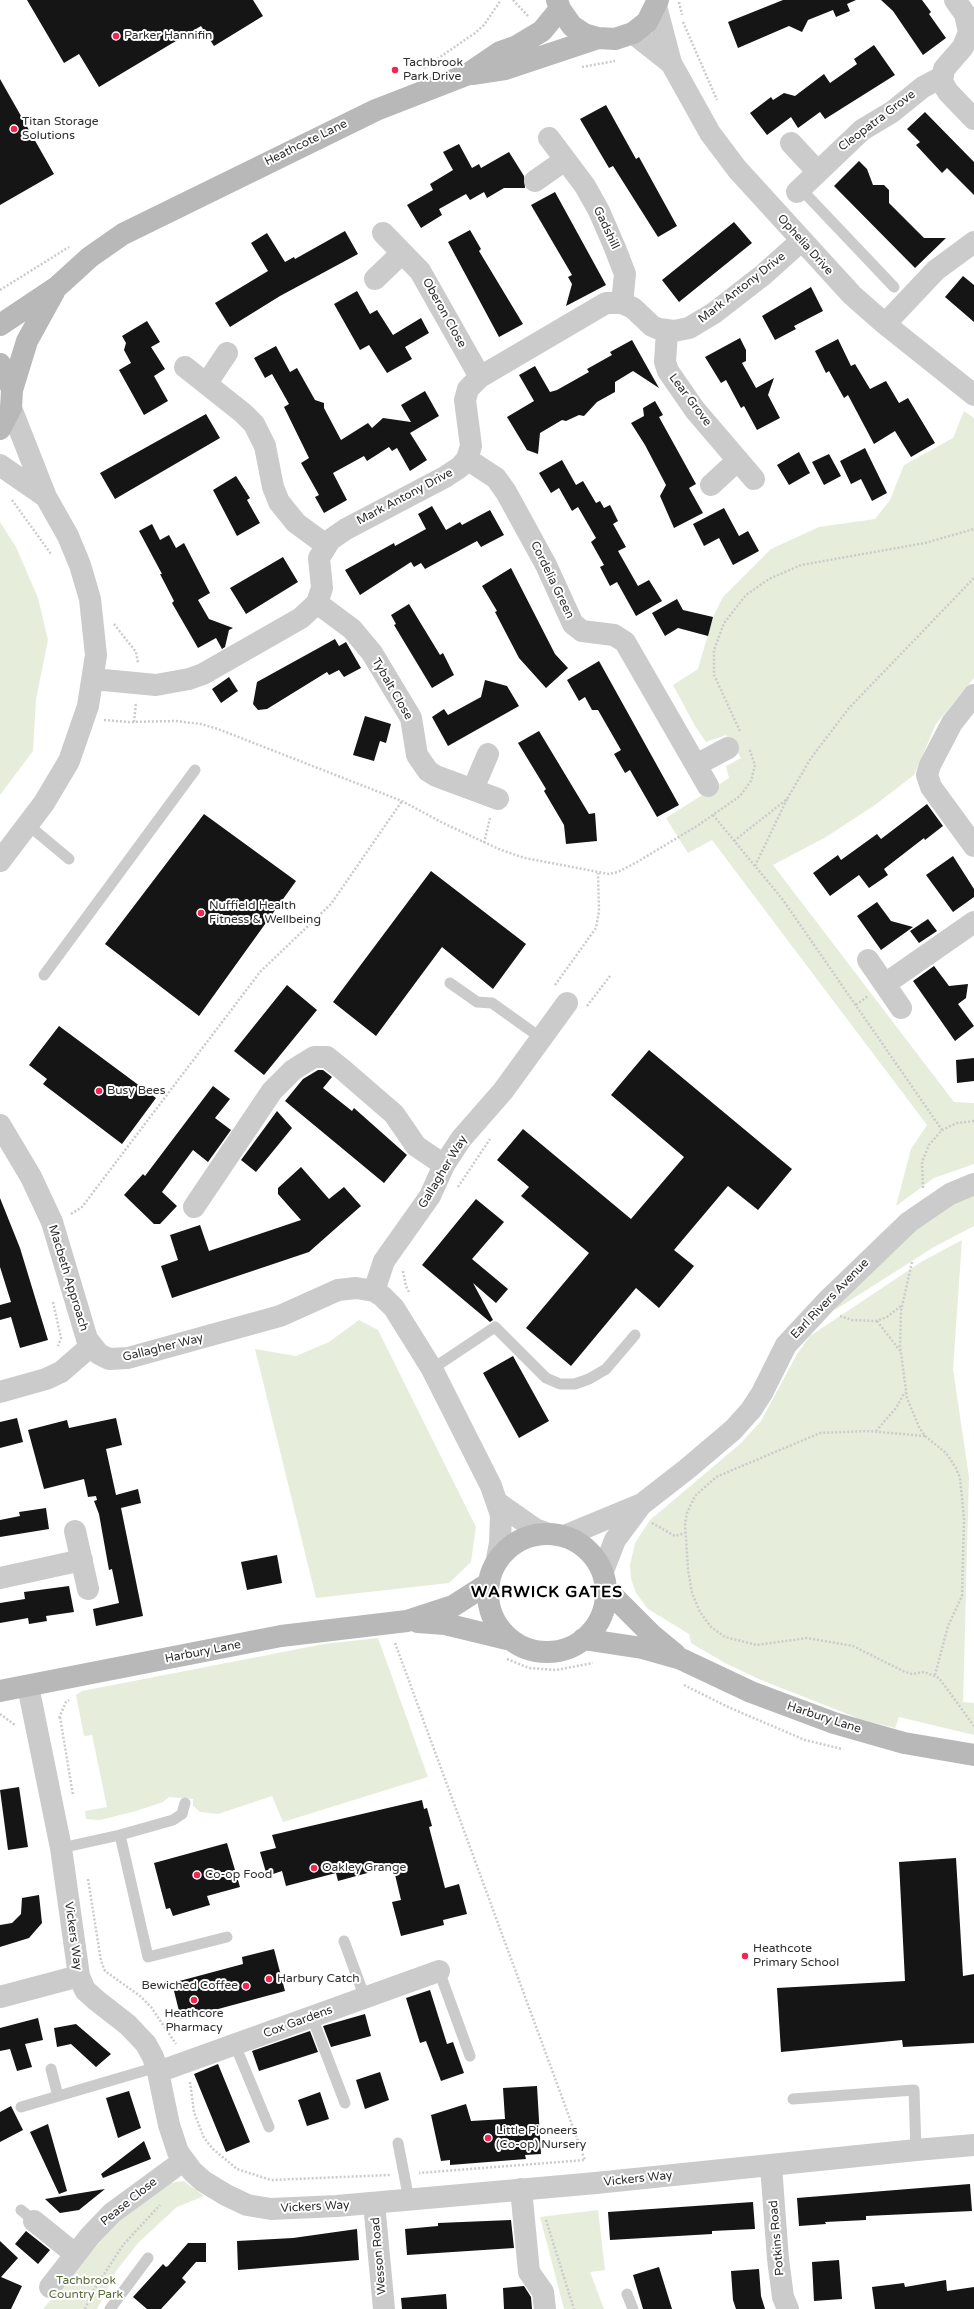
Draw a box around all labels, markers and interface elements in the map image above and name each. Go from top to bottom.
place label: Parker Hannifin [124,29,212,43]
marker: Parker Hannifin [111,31,121,41]
place label: Tachbrook Park Drive [403,56,463,84]
marker: Tachbrook Park Drive [390,65,400,75]
street label: Cleopatra Grove [836,87,918,155]
place label: Titan Storage Solutions [22,115,99,143]
street label: Heathcote Lane [262,117,350,169]
marker: Titan Storage Solutions [9,124,19,134]
street label: Gadshill [590,204,622,252]
street label: Ophelia Drive [774,212,836,278]
street label: Mark Antony Drive [696,249,788,327]
street label: Oberon Close [419,276,469,350]
street label: Lear Grove [666,371,714,429]
street label: Mark Antony Drive [354,466,456,528]
street label: Cordelia Green [527,539,577,621]
street label: Tybalt Close [368,655,416,723]
place label: Nuffield Health Fitness & Wellbeing [209,899,321,927]
marker: Nuffield Health Fitness & Wellbeing [196,908,206,918]
place label: Busy Bees [107,1084,165,1098]
marker: Busy Bees [94,1086,104,1096]
street label: Gallagher Way [416,1133,470,1211]
street label: Macbeth Approach [45,1223,91,1333]
street label: Earl Rivers Avenue [788,1256,872,1342]
street label: Gallagher Way [121,1331,205,1365]
district label: WARWICK GATES [471,1583,623,1603]
street label: Harbury Lane [164,1638,242,1666]
street label: Harbury Lane [785,1699,863,1737]
place label: Oakley Grange [322,1861,406,1875]
marker: Oakley Grange [309,1863,319,1873]
place label: Co-op Food [205,1868,272,1882]
marker: Co-op Food [192,1870,202,1880]
street label: Vickers Way [61,1901,85,1971]
place label: Heathcote Primary School [753,1942,839,1970]
marker: Heathcote Primary School [740,1951,750,1961]
place label: Harbury Catch [277,1972,360,1986]
marker: Harbury Catch [264,1974,274,1984]
place label: Bewiched Coffee [141,1979,238,1993]
marker: Bewiched Coffee [241,1981,251,1991]
marker: Heathcore Pharmacy [189,1995,199,2005]
street label: Cox Gardens [261,2003,335,2041]
place label: Heathcore Pharmacy [164,2007,224,2035]
place label: Little Pioneers (Co-op) Nursery [496,2124,586,2152]
marker: Little Pioneers (Co-op) Nursery [483,2133,493,2143]
street label: Vickers Way [603,2168,673,2190]
street label: Pease Close [98,2175,160,2229]
street label: Vickers Way [280,2198,350,2216]
street label: Potkins Road [767,2200,787,2276]
street label: Wesson Road [368,2217,390,2295]
park label: Tachbrook Country Park [49,2274,123,2302]

